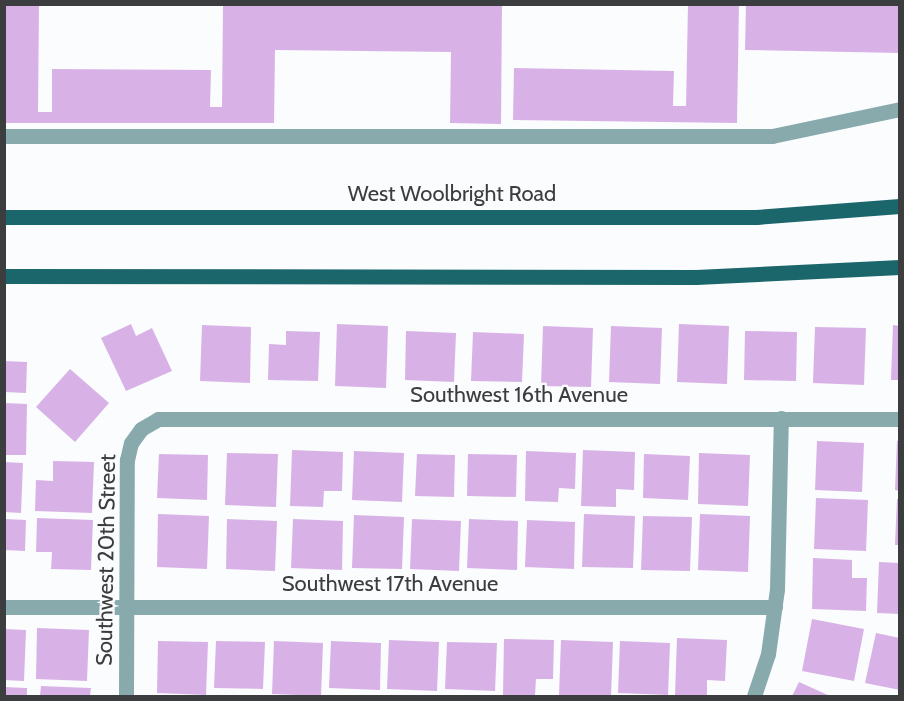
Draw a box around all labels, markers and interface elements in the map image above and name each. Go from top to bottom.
street label: West Woolbright Road [348,181,556,207]
street label: Southwest 16th Avenue [410,382,628,408]
street label: Southwest 20th Street [91,454,121,666]
street label: Southwest 17th Avenue [282,571,498,597]

